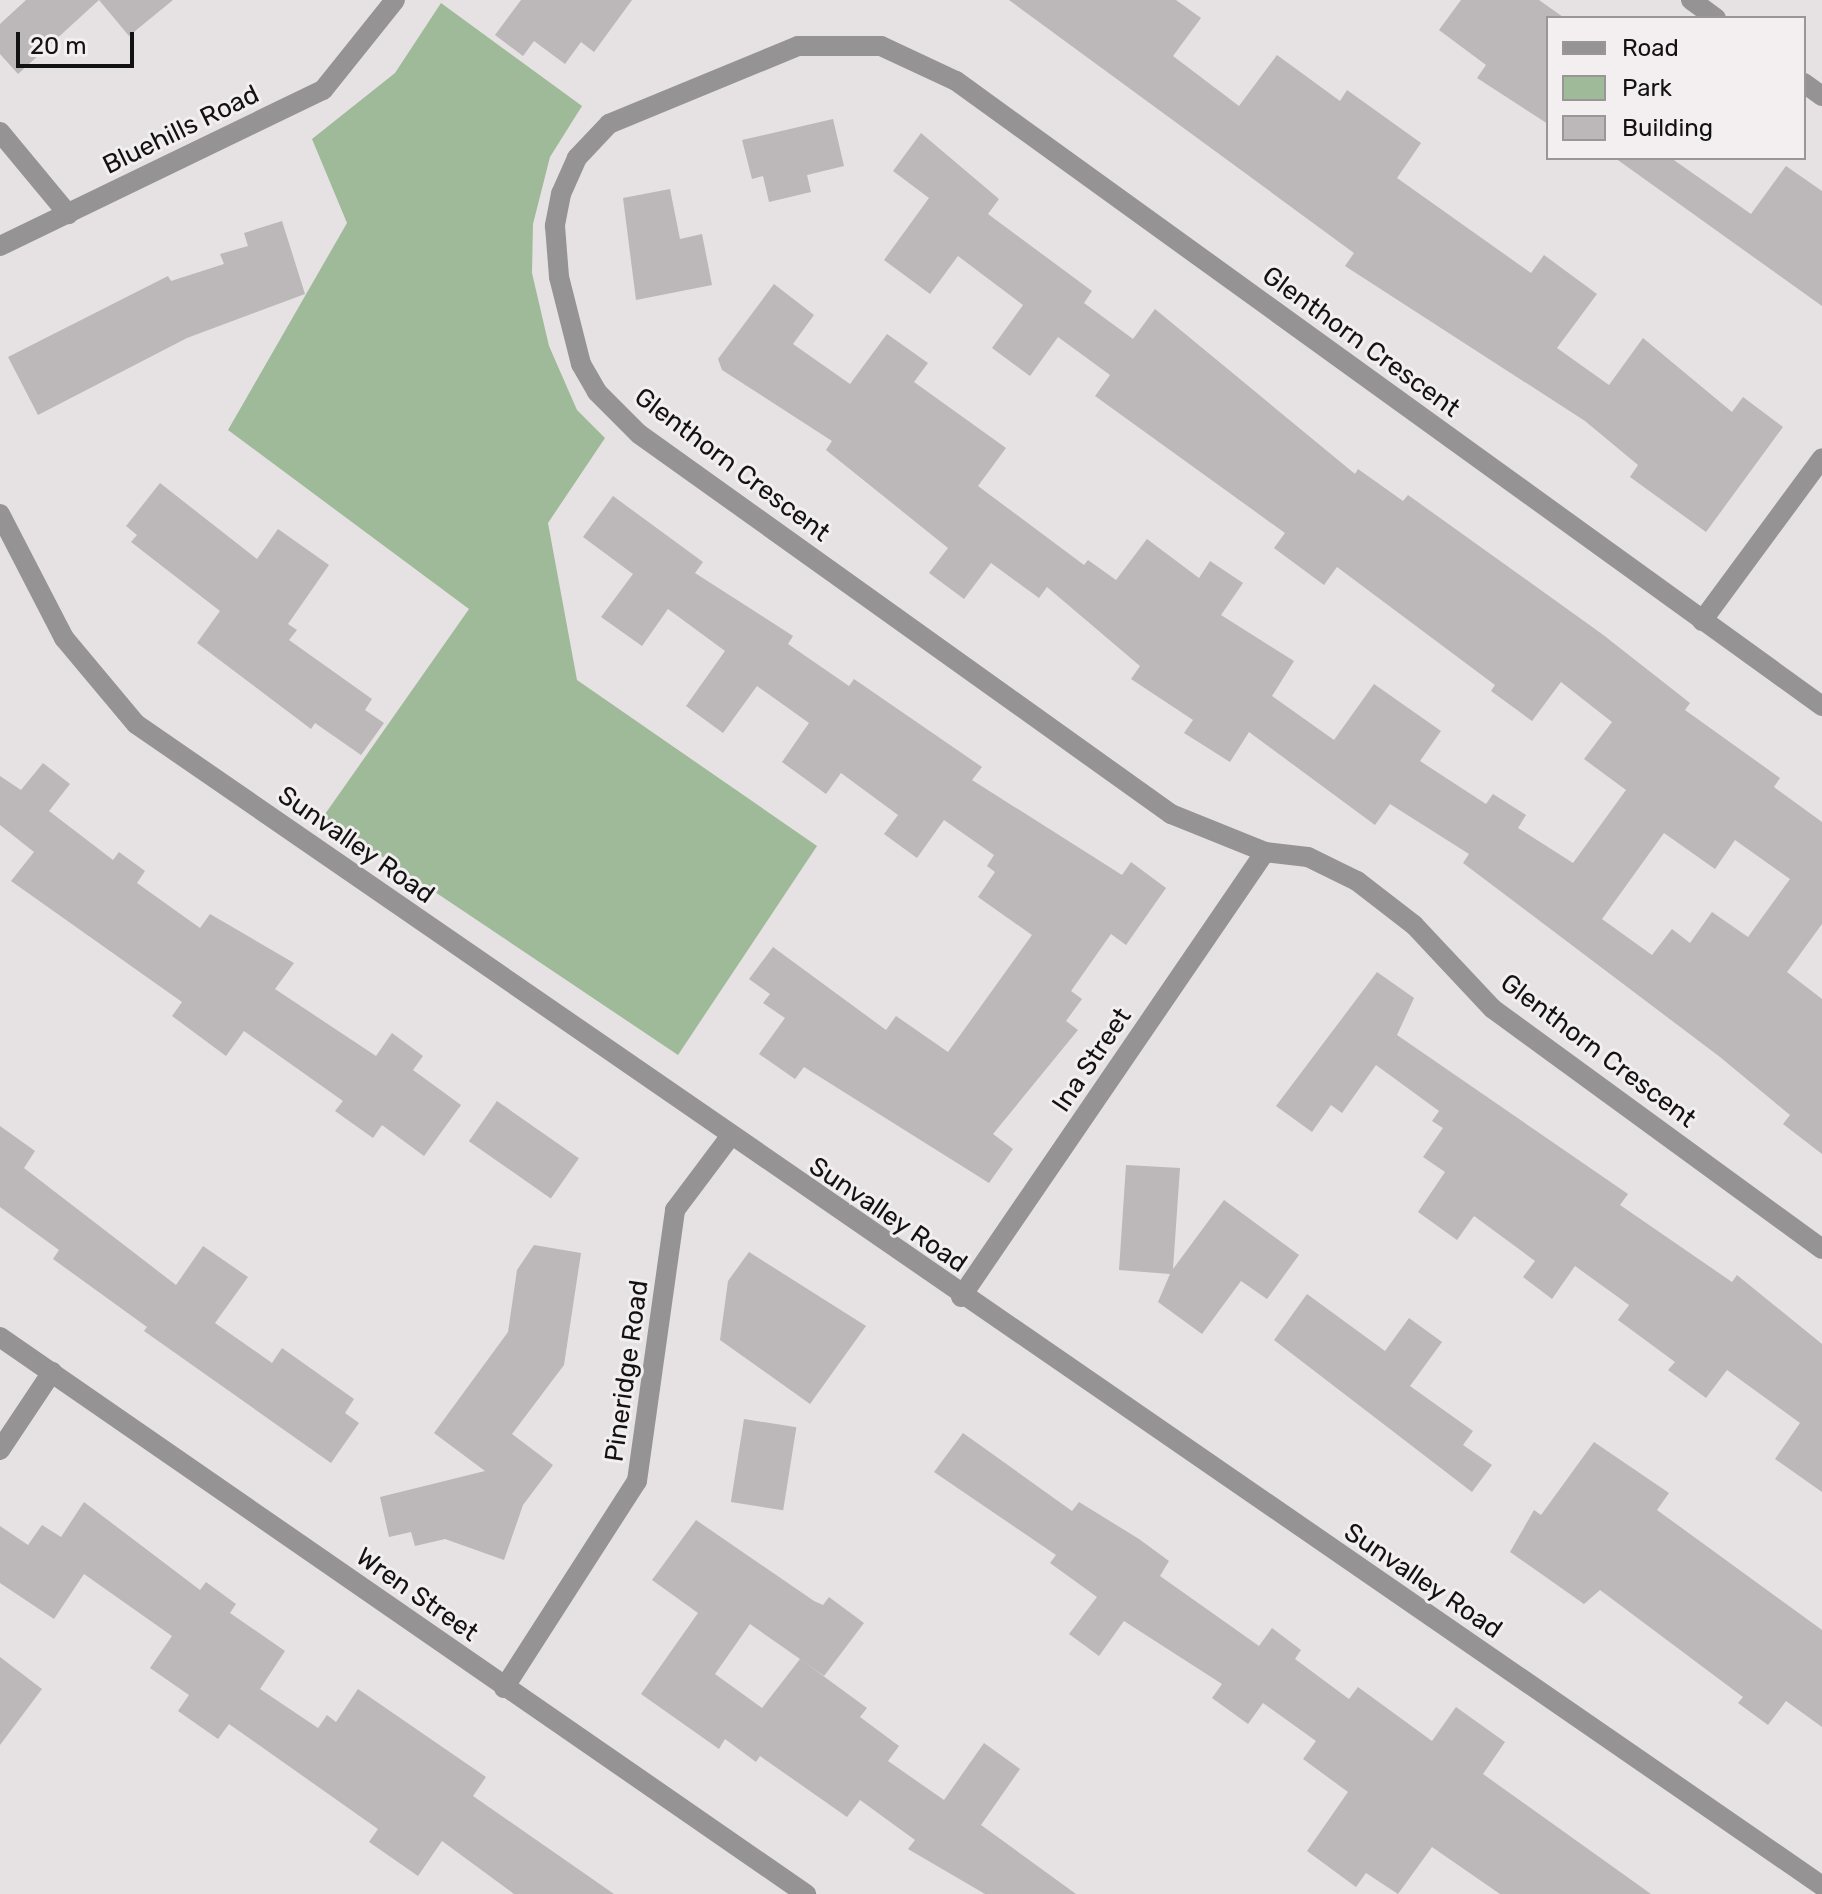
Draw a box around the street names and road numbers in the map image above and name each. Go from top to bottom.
street label: Bluehills Road [98,79,264,181]
street label: Glenthorn Crescent [1256,260,1466,424]
street label: Glenthorn Crescent [628,381,836,549]
street label: Sunvalley Road [272,779,440,911]
street label: Glenthorn Crescent [1494,967,1702,1135]
street label: Ina Street [1046,1002,1138,1118]
street label: Sunvalley Road [803,1150,973,1280]
street label: Pineridge Road [599,1278,655,1464]
street label: Sunvalley Road [1338,1516,1508,1646]
street label: Wren Street [350,1542,484,1648]

